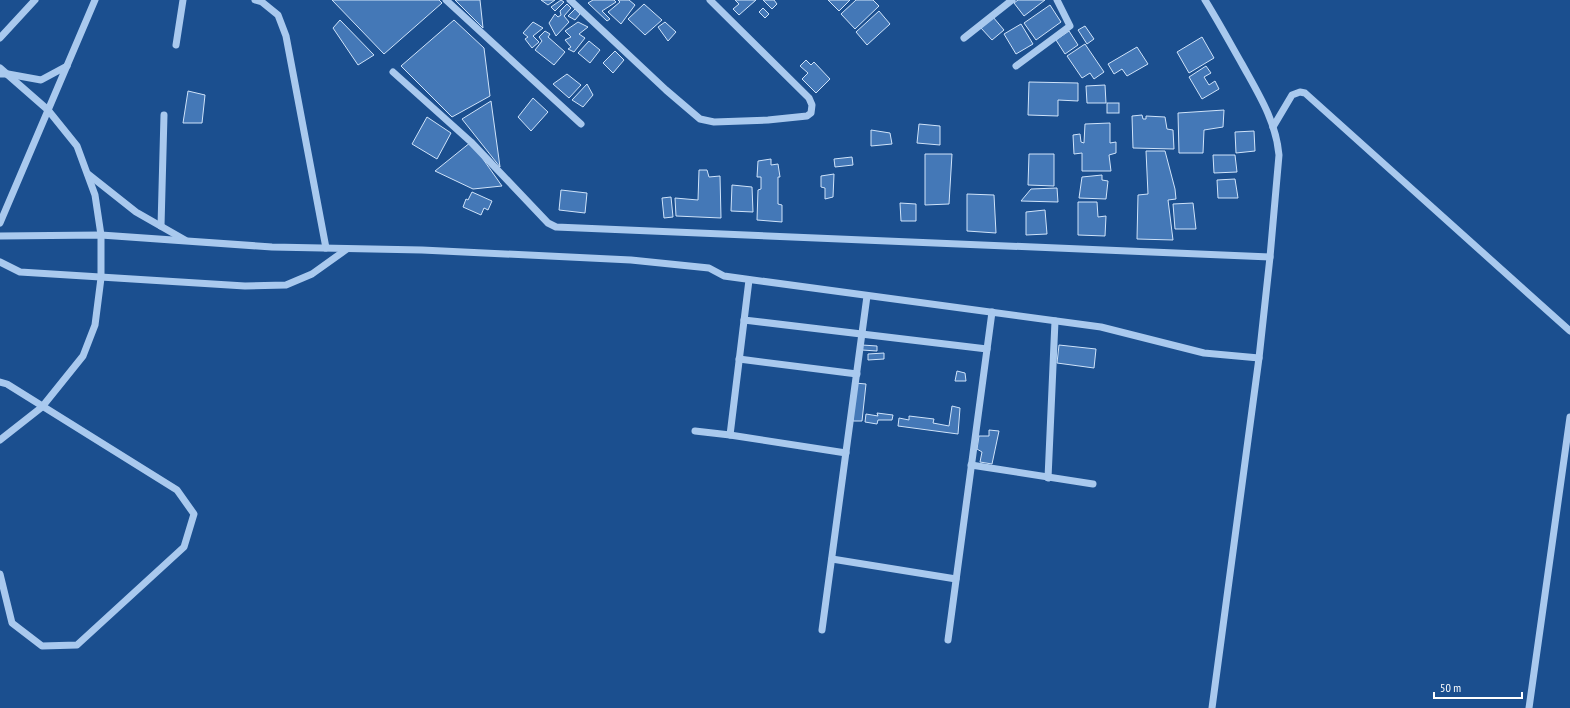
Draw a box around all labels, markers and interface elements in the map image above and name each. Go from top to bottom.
scale bar [1434,674,1522,700]
text: 50 m [1440,680,1461,695]

